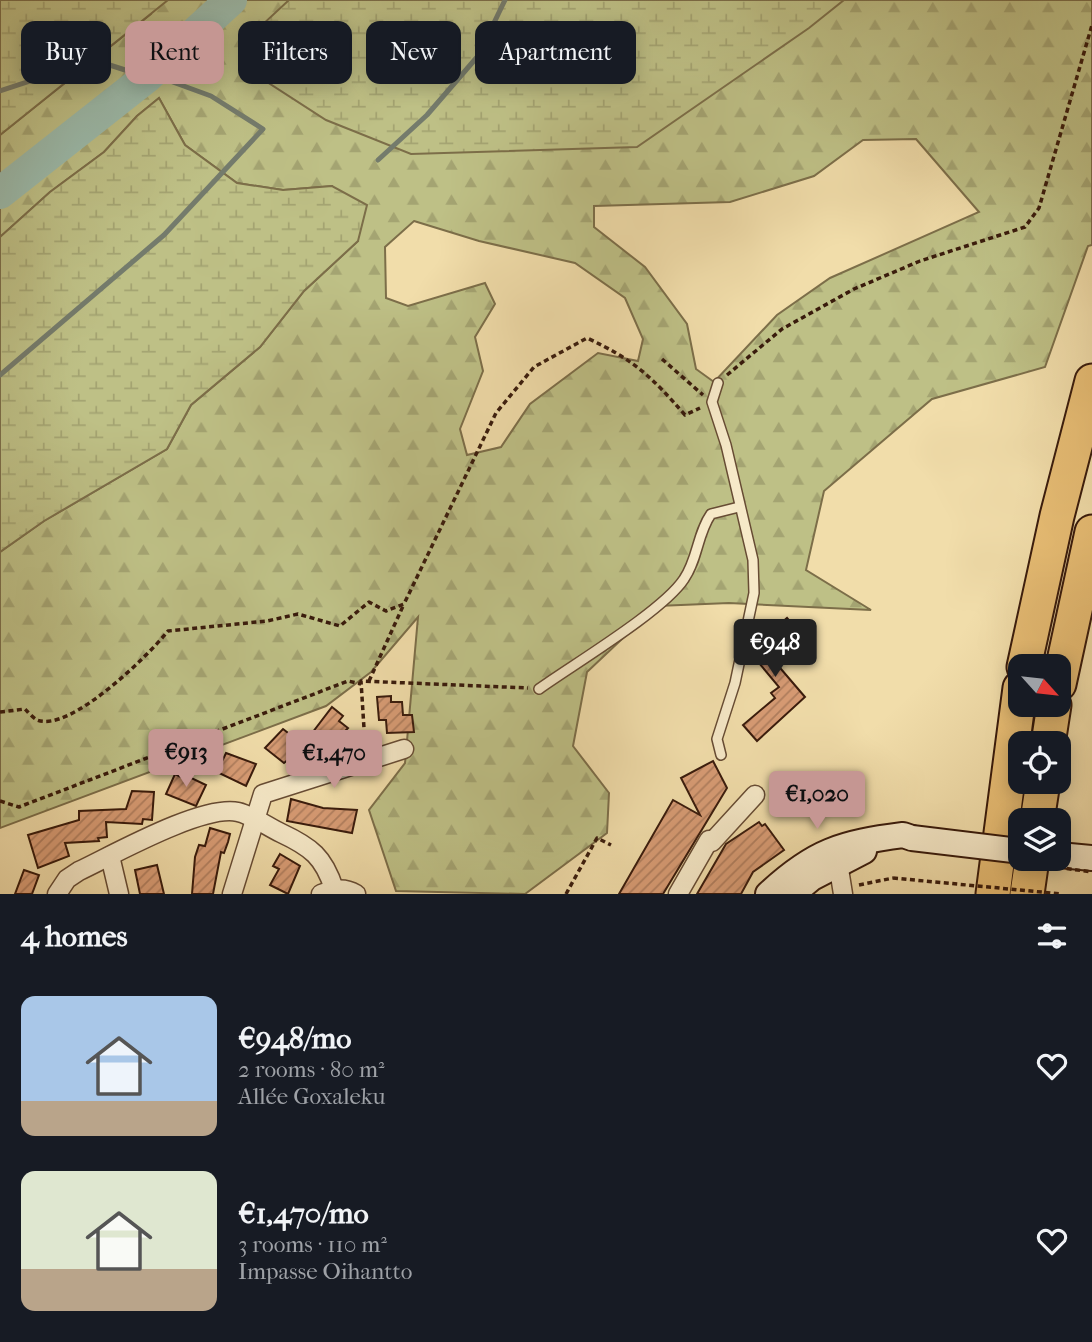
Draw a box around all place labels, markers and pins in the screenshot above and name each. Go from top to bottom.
pin: €948 [734,620,816,679]
pin: €913 [145,730,227,789]
pin: €1,470 [277,730,391,790]
pin: €1,020 [760,772,874,831]

